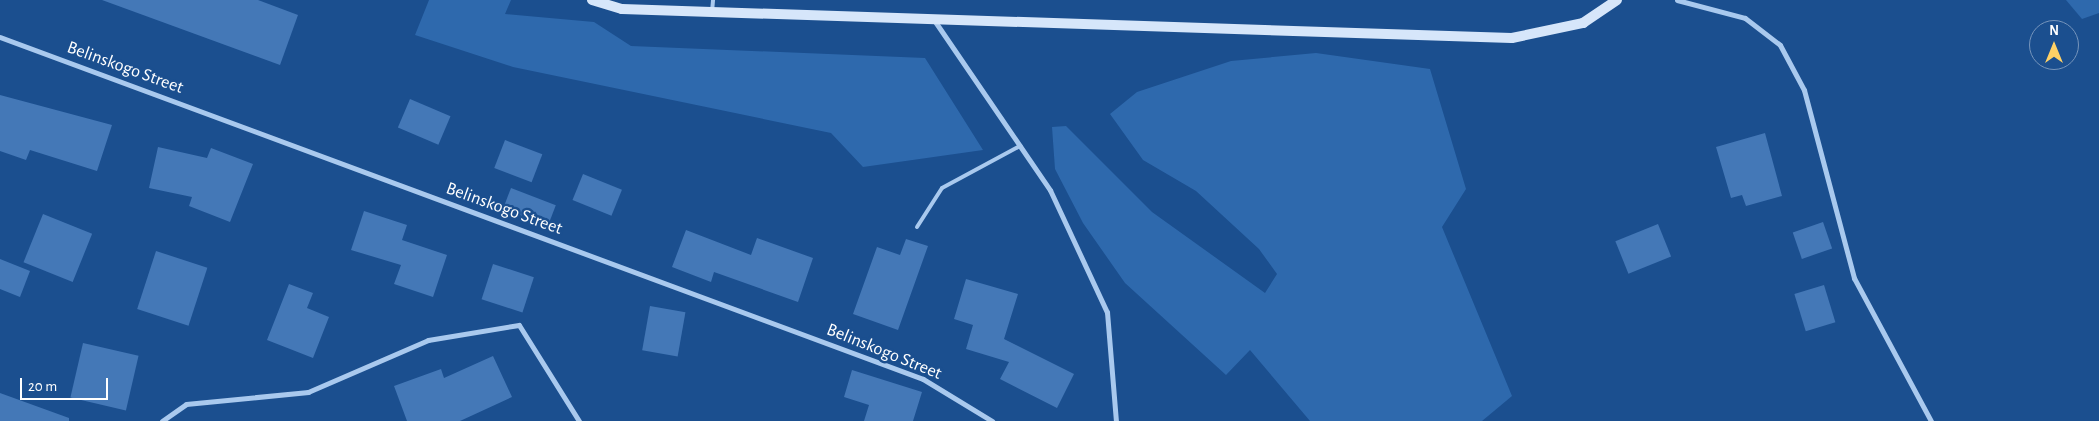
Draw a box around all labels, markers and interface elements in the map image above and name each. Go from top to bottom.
north arrow [2029,20,2079,70]
text: N [2049,24,2059,38]
street label: Belinskogo Street [64,37,186,99]
street label: Belinskogo Street [443,178,565,240]
street label: Belinskogo Street [823,319,945,385]
scale bar [22,368,110,400]
text: 20 m [28,379,57,394]

